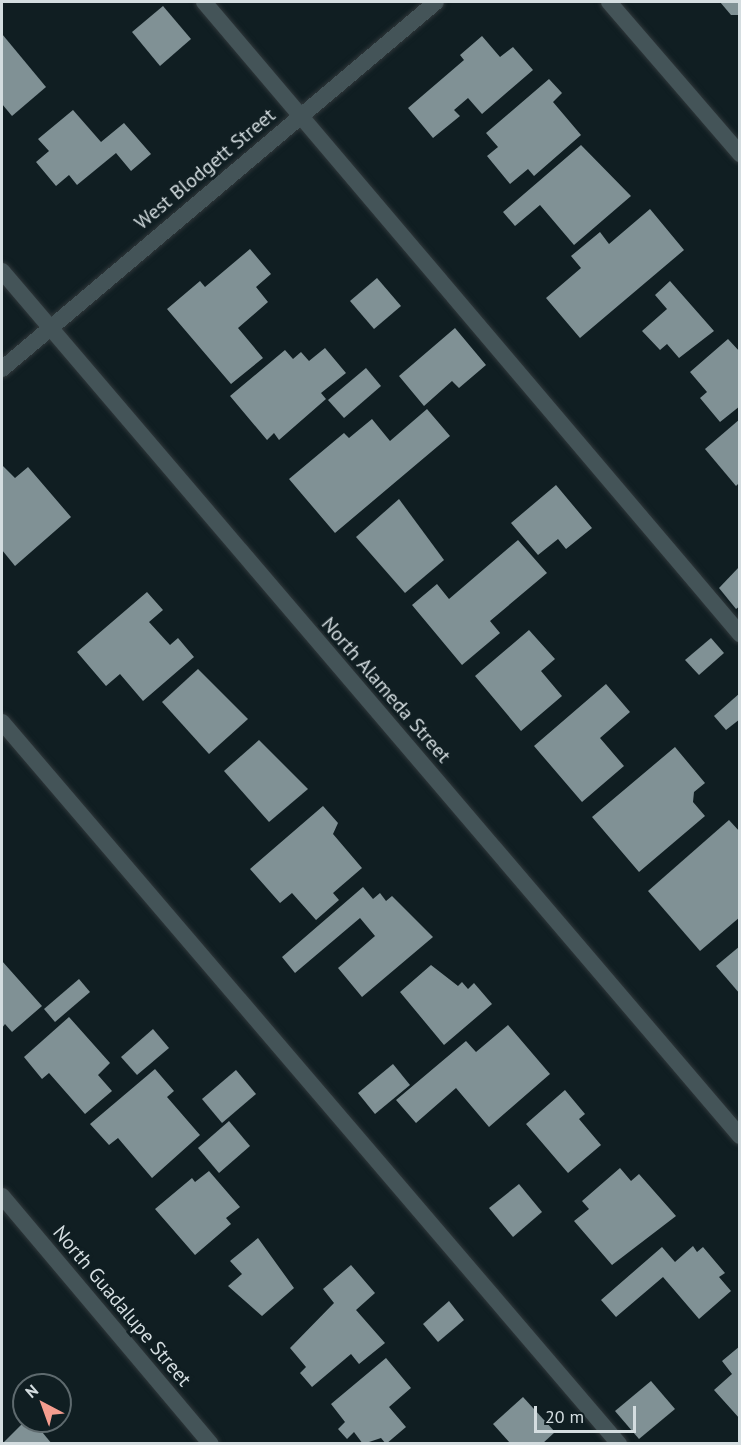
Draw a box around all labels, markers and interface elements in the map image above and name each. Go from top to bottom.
street label: West Blodgett Street [130,103,280,235]
street label: North Alameda Street [316,612,456,768]
street label: North Guadalupe Street [48,1221,196,1391]
north arrow [12,1373,72,1433]
text: N [21,1380,42,1402]
scale bar [537,1394,639,1432]
text: 20 m [545,1405,584,1428]

